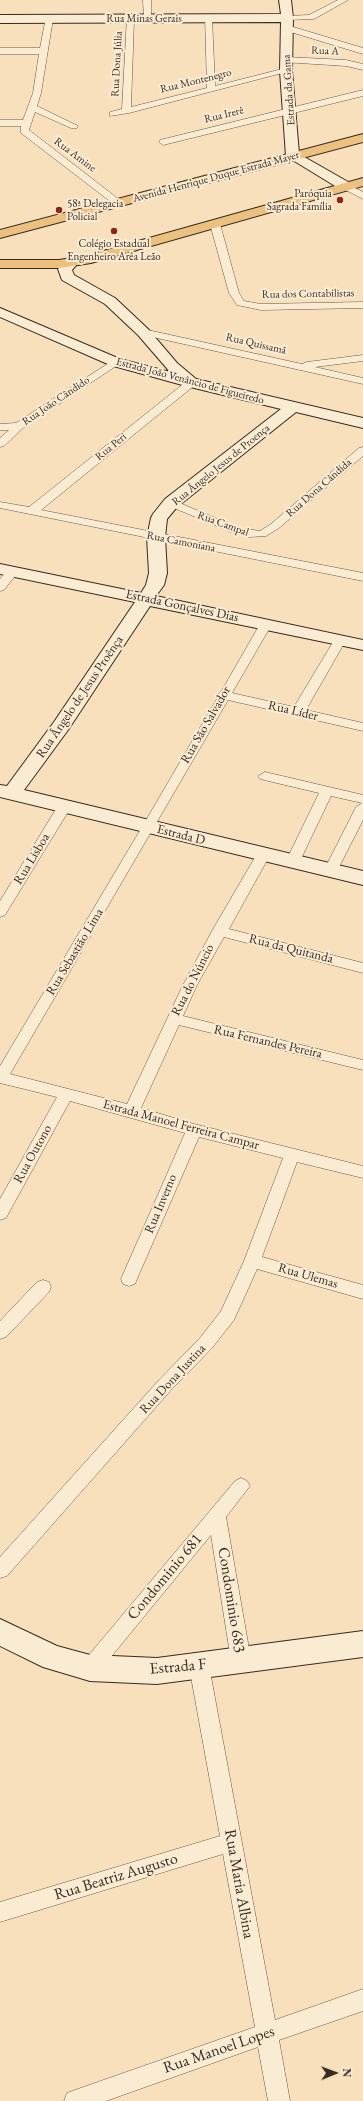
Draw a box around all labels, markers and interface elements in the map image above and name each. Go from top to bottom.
street label: Rua Minas Gerais [106,12,182,26]
street label: Rua Dona Júlia [109,31,125,97]
street label: Rua A [311,44,339,58]
street label: Estrada da Gama [280,54,298,126]
street label: Rua Montenegro [159,66,233,96]
street label: Rua Irerê [203,104,245,126]
street label: Rua Amine [51,135,99,175]
street label: Avenida Henrique Duque Estrada Mayer [131,148,301,206]
place label: Paróquia Sagrada Família [267,187,332,213]
marker: Paróquia Sagrada Família [335,195,345,205]
place label: 58ª Delegacia Policial [67,197,123,223]
marker: 58ª Delegacia Policial [54,205,64,215]
marker: Colégio Estadual Engenheiro Arêa Leão [109,226,119,236]
place label: Colégio Estadual Engenheiro Arêa Leão [67,237,161,263]
street label: Rua dos Contabilistas [262,287,354,301]
street label: Rua Quissamã [225,331,287,357]
street label: Estrada João Venâncio de Figueiredo [115,355,265,407]
street label: Rua João Cândido [20,374,92,428]
street label: Rua Ângelo Jesus de Proença [169,421,273,509]
street label: Rua Peri [93,430,129,464]
street label: Rua Dona Cândida [284,456,354,520]
street label: Rua Campal [196,509,250,539]
street label: Rua Camoniana [146,529,216,555]
street label: Estrada Gonçalves Dias [124,586,240,626]
street label: Rua Ângelo de Jesus Proênça [33,633,127,761]
street label: Rua São Salvador [178,684,234,766]
street label: Rua Líder [267,698,319,724]
street label: Estrada D [155,821,207,849]
street label: Rua Lisboa [11,831,53,887]
street label: Rua Sebastião Lima [43,906,107,998]
street label: Rua da Quitanda [247,931,335,967]
street label: Rua do Núncio [168,942,218,1018]
street label: Rua Fernandes Pereira [212,1022,324,1062]
street label: Estrada Manoel Ferreira Campar [101,1097,261,1153]
street label: Rua Outono [11,1122,55,1186]
street label: Rua Inverno [142,1172,180,1236]
street label: Rua Ulemas [276,1260,340,1292]
street label: Rua Dona Justina [137,1341,209,1417]
street label: Condominio 681 [123,1530,207,1624]
street label: Condominio 683 [213,1546,249,1654]
street label: Estrada F [149,1655,207,1679]
street label: Rua Maria Albina [220,1828,258,1940]
street label: Rua Beatriz Augusto [52,1849,180,1905]
street label: Rua Manoel Lopes [161,2022,277,2078]
north arrow [315,2053,355,2093]
text: N [340,2068,354,2077]

